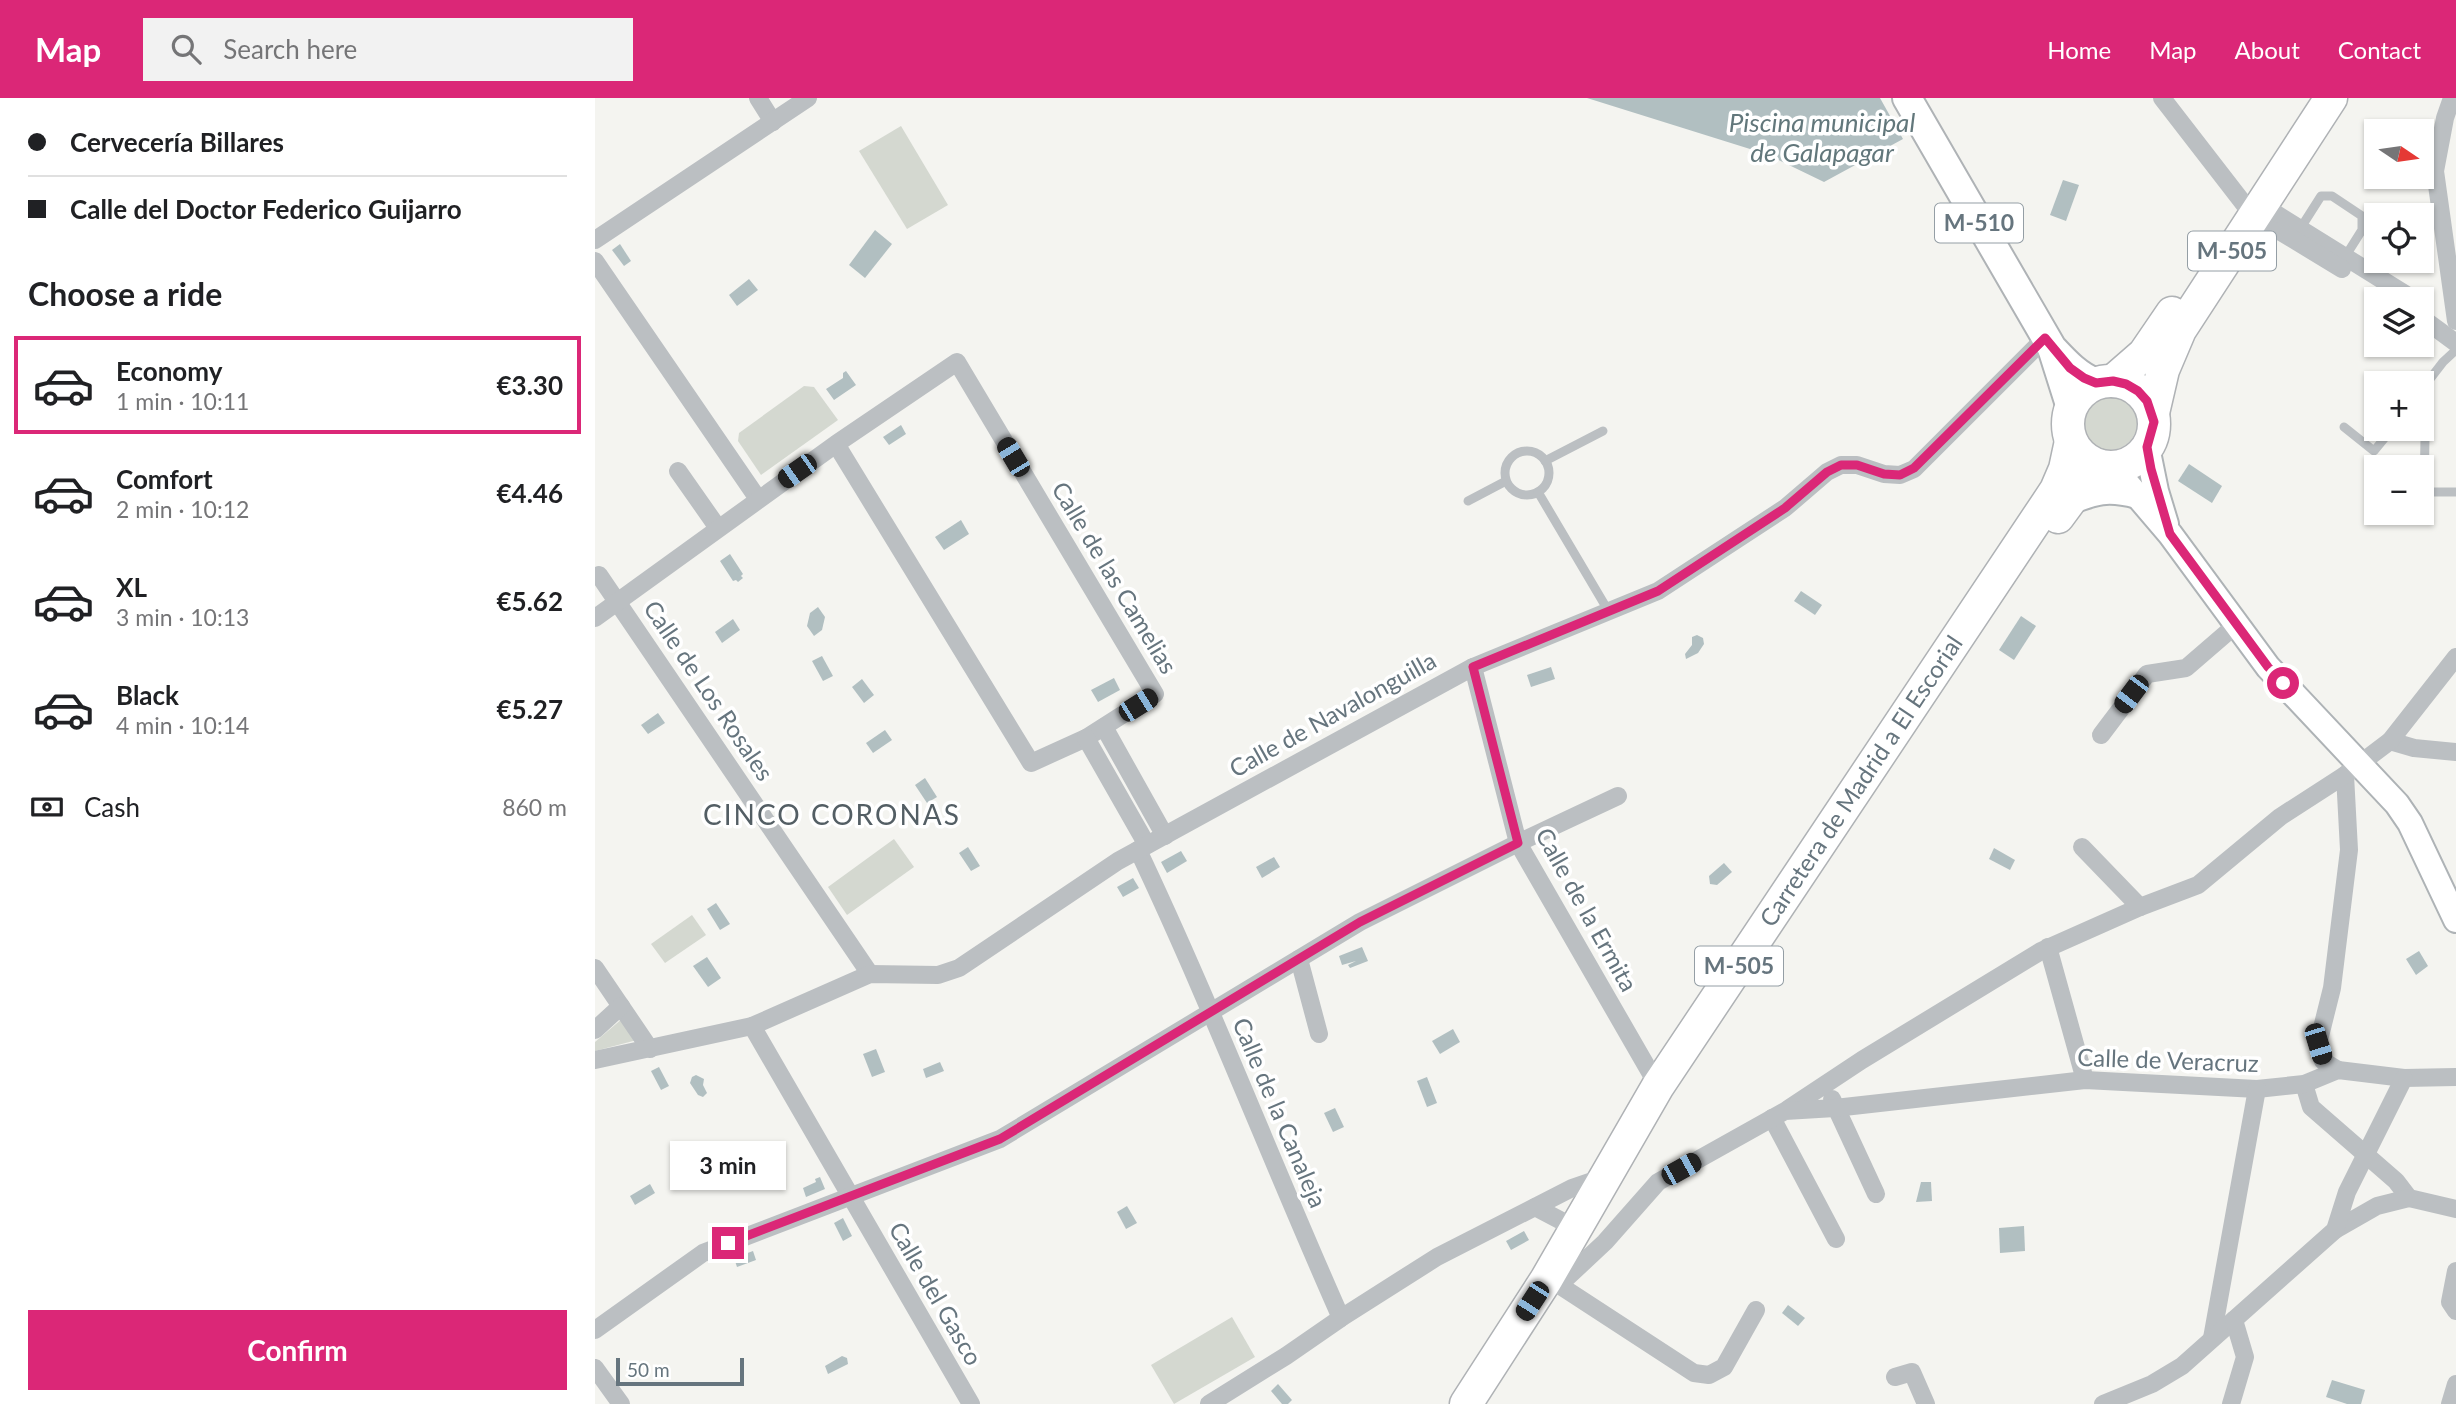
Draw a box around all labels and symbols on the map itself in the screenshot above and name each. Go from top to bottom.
water label: Piscina municipal de Galapagar [1729,106,1915,168]
north arrow [2364,119,2434,189]
road number: M-510 [1935,204,2023,242]
road number: M-505 [2188,232,2276,270]
car [994,434,1033,480]
car [774,450,821,492]
street label: Calle de las Camelias [1047,476,1184,678]
street label: Calle de Los Rosales [638,595,780,786]
street label: Carretera de Madrid a El Escorial [1753,629,1968,932]
street label: Calle de Navalonguilla [1224,645,1441,783]
route start [2267,667,2299,699]
car [2110,671,2153,717]
car [1115,685,1162,725]
district label: CINCO CORONAS [703,797,961,831]
street label: Calle de la Ermita [1530,822,1644,996]
road number: M-505 [1695,946,1783,986]
street label: Calle de la Canaleja [1227,1013,1333,1212]
car [2302,1021,2335,1067]
street label: Calle de Veracruz [2077,1042,2259,1077]
callout: 3 min [670,1142,786,1190]
car [1658,1150,1705,1188]
street label: Calle del Gasco [884,1216,989,1370]
route end [712,1227,744,1259]
car [1512,1278,1553,1324]
scale bar [616,1355,744,1387]

